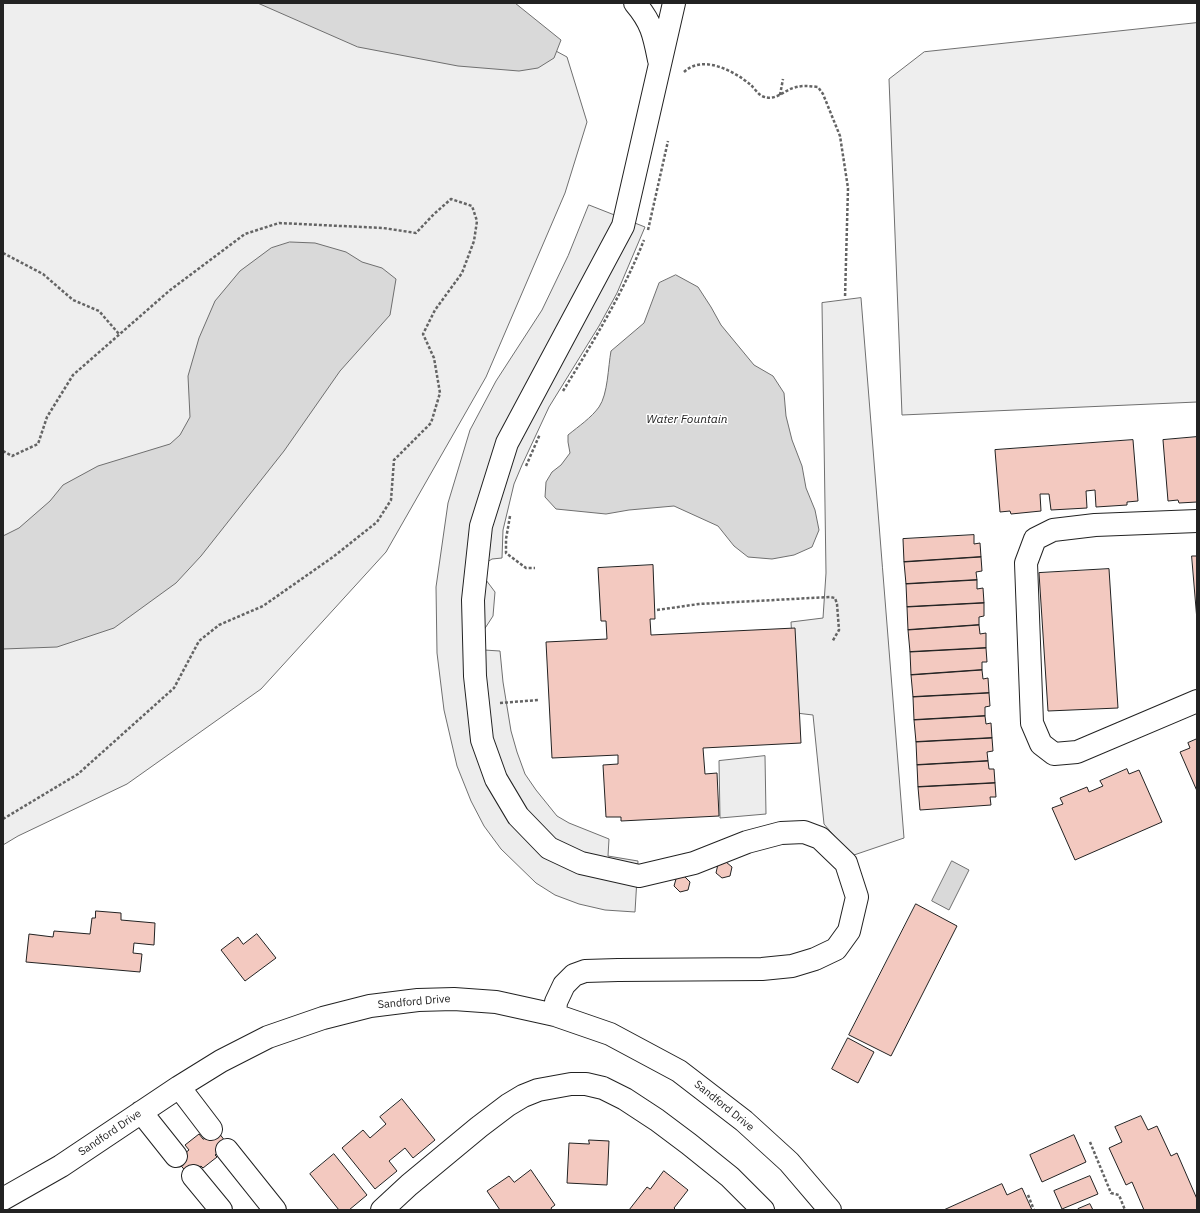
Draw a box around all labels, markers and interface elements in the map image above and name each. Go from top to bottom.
water label: Water Fountain [646,413,728,427]
street label: Sandford Drive [377,992,451,1012]
street label: Sandford Drive [691,1078,757,1134]
street label: Sandford Drive [76,1107,144,1159]

